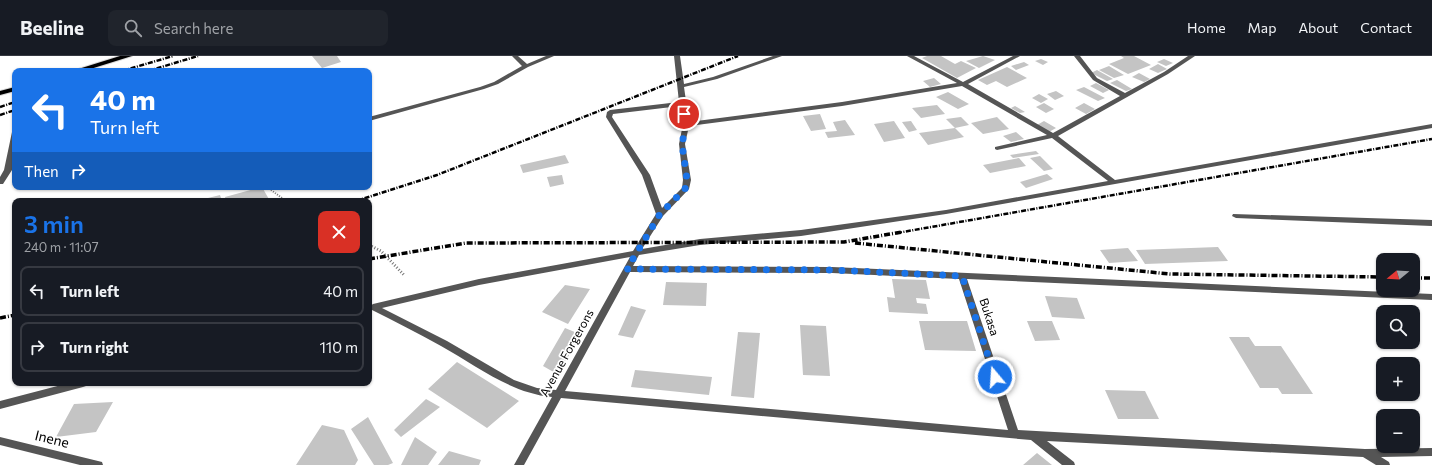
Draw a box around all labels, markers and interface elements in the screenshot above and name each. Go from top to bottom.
search box [108,10,388,46]
text: Beeline [20,16,84,39]
icon: search [122,17,144,39]
text: Search here [154,19,233,37]
text: Home [1187,19,1226,36]
text: Map [1248,19,1276,36]
text: About [1298,19,1338,36]
text: Contact [1360,19,1412,36]
text: 40 m [90,82,156,116]
icon: left [24,84,76,136]
pin [667,97,701,131]
icon: arrive [673,103,695,125]
text: Turn left [90,116,159,138]
icon: right [67,160,89,182]
text: Then [24,162,59,180]
text: 3 min [24,209,84,238]
button: close [318,211,360,253]
text: 240 m · 11:07 [24,239,99,255]
north arrow [1376,253,1420,297]
map controls [1376,253,1420,453]
icon: left [26,280,48,302]
text: Turn left [60,282,119,300]
text: 40 m [323,282,358,300]
street label: Bukasa [977,296,1003,337]
button: search [1376,305,1420,349]
street label: Avenue Forgerons [536,306,596,399]
icon: right [26,336,48,358]
text: Turn right [60,338,129,356]
text: 110 m [319,338,358,356]
position arrow [974,356,1016,398]
button: + [1376,357,1420,401]
button: − [1376,409,1420,453]
street label: Inene [33,426,71,451]

